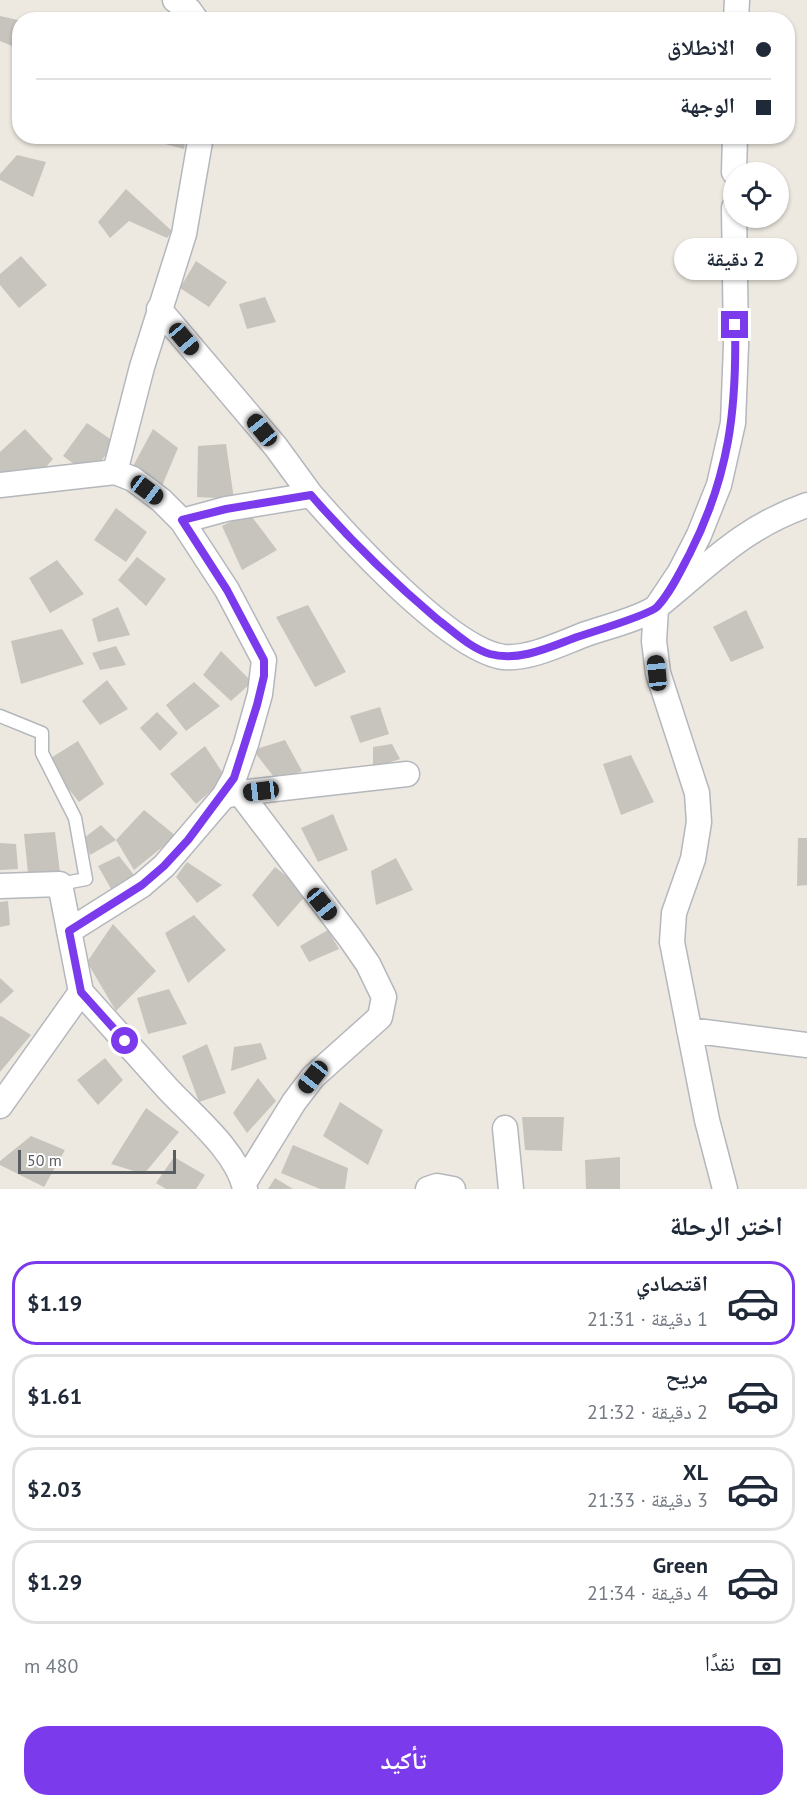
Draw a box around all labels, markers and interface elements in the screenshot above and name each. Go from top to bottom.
text: الانطلاق [667,33,735,61]
text: الوجهة [680,91,735,119]
map controls [723,162,789,228]
button: locate [723,162,789,228]
callout: 2 دقيقة [674,238,796,280]
text: 2 دقيقة [706,246,765,272]
route end [721,311,748,338]
car [166,319,202,359]
car [244,410,280,450]
car [127,472,167,508]
car [646,654,668,692]
car [242,780,280,802]
car [304,884,340,924]
route start [111,1027,138,1054]
car [295,1057,331,1097]
scale bar [18,1147,176,1174]
text: 50 m [27,1150,62,1170]
text: اختر الرحلة [670,1208,783,1242]
text: اقتصادي [636,1269,708,1297]
icon: car [726,1276,780,1330]
text: $1.19 [27,1289,82,1317]
text: 1 دقيقة · 21:31 [587,1306,708,1332]
text: مريح [665,1362,708,1390]
icon: car [726,1369,780,1423]
text: $1.61 [27,1382,82,1410]
text: 2 دقيقة · 21:32 [587,1399,708,1425]
text: XL [683,1458,708,1486]
icon: car [726,1462,780,1516]
text: $2.03 [27,1475,82,1503]
text: 3 دقيقة · 21:33 [587,1487,708,1513]
text: Green [653,1551,708,1579]
icon: car [726,1555,780,1609]
text: $1.29 [27,1568,82,1596]
text: 4 دقيقة · 21:34 [587,1580,708,1606]
text: نقدًا [705,1649,735,1677]
icon: cash [750,1650,783,1683]
text: 480 m [24,1653,78,1679]
button: تأكيد [24,1726,783,1795]

